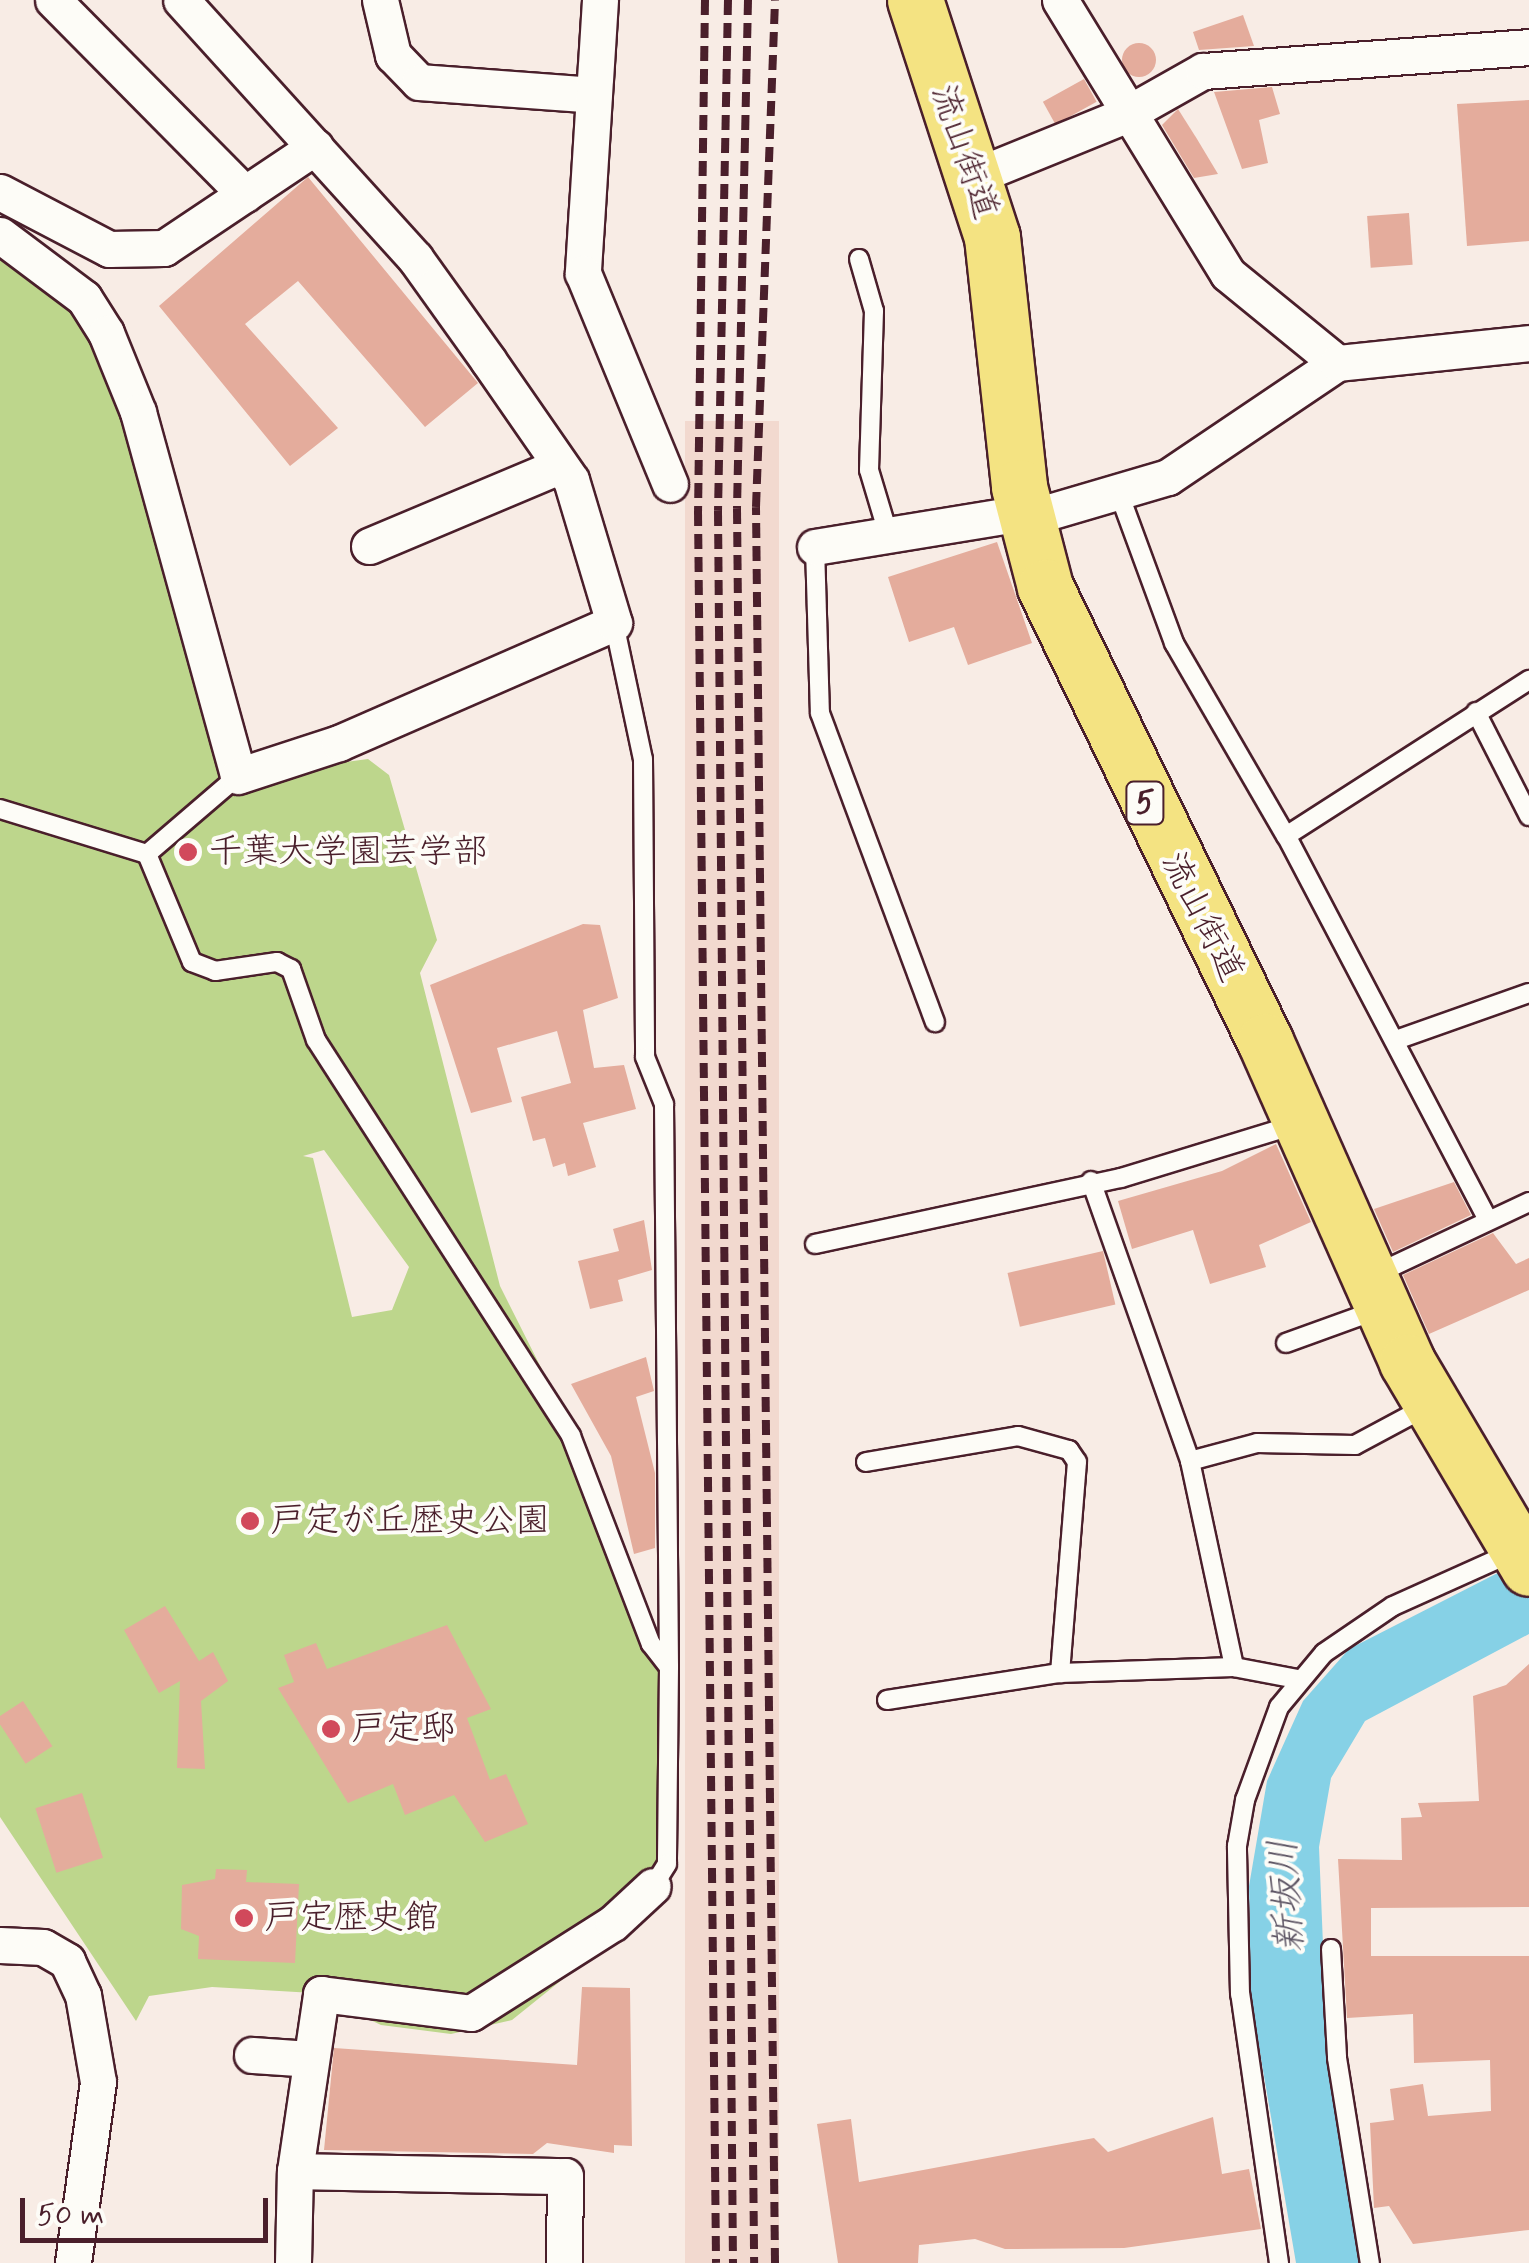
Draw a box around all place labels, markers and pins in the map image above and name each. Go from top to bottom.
place label: 千葉大学園芸学部 [208,831,488,873]
marker: 千葉大学園芸学部 [177,841,199,863]
place label: 戸定が丘歴史公園 [270,1500,550,1542]
marker: 戸定が丘歴史公園 [239,1510,261,1532]
place label: 戸定邸 [351,1708,456,1750]
marker: 戸定邸 [320,1718,342,1740]
place label: 戸定歴史館 [264,1897,439,1939]
marker: 戸定歴史館 [233,1907,255,1929]

